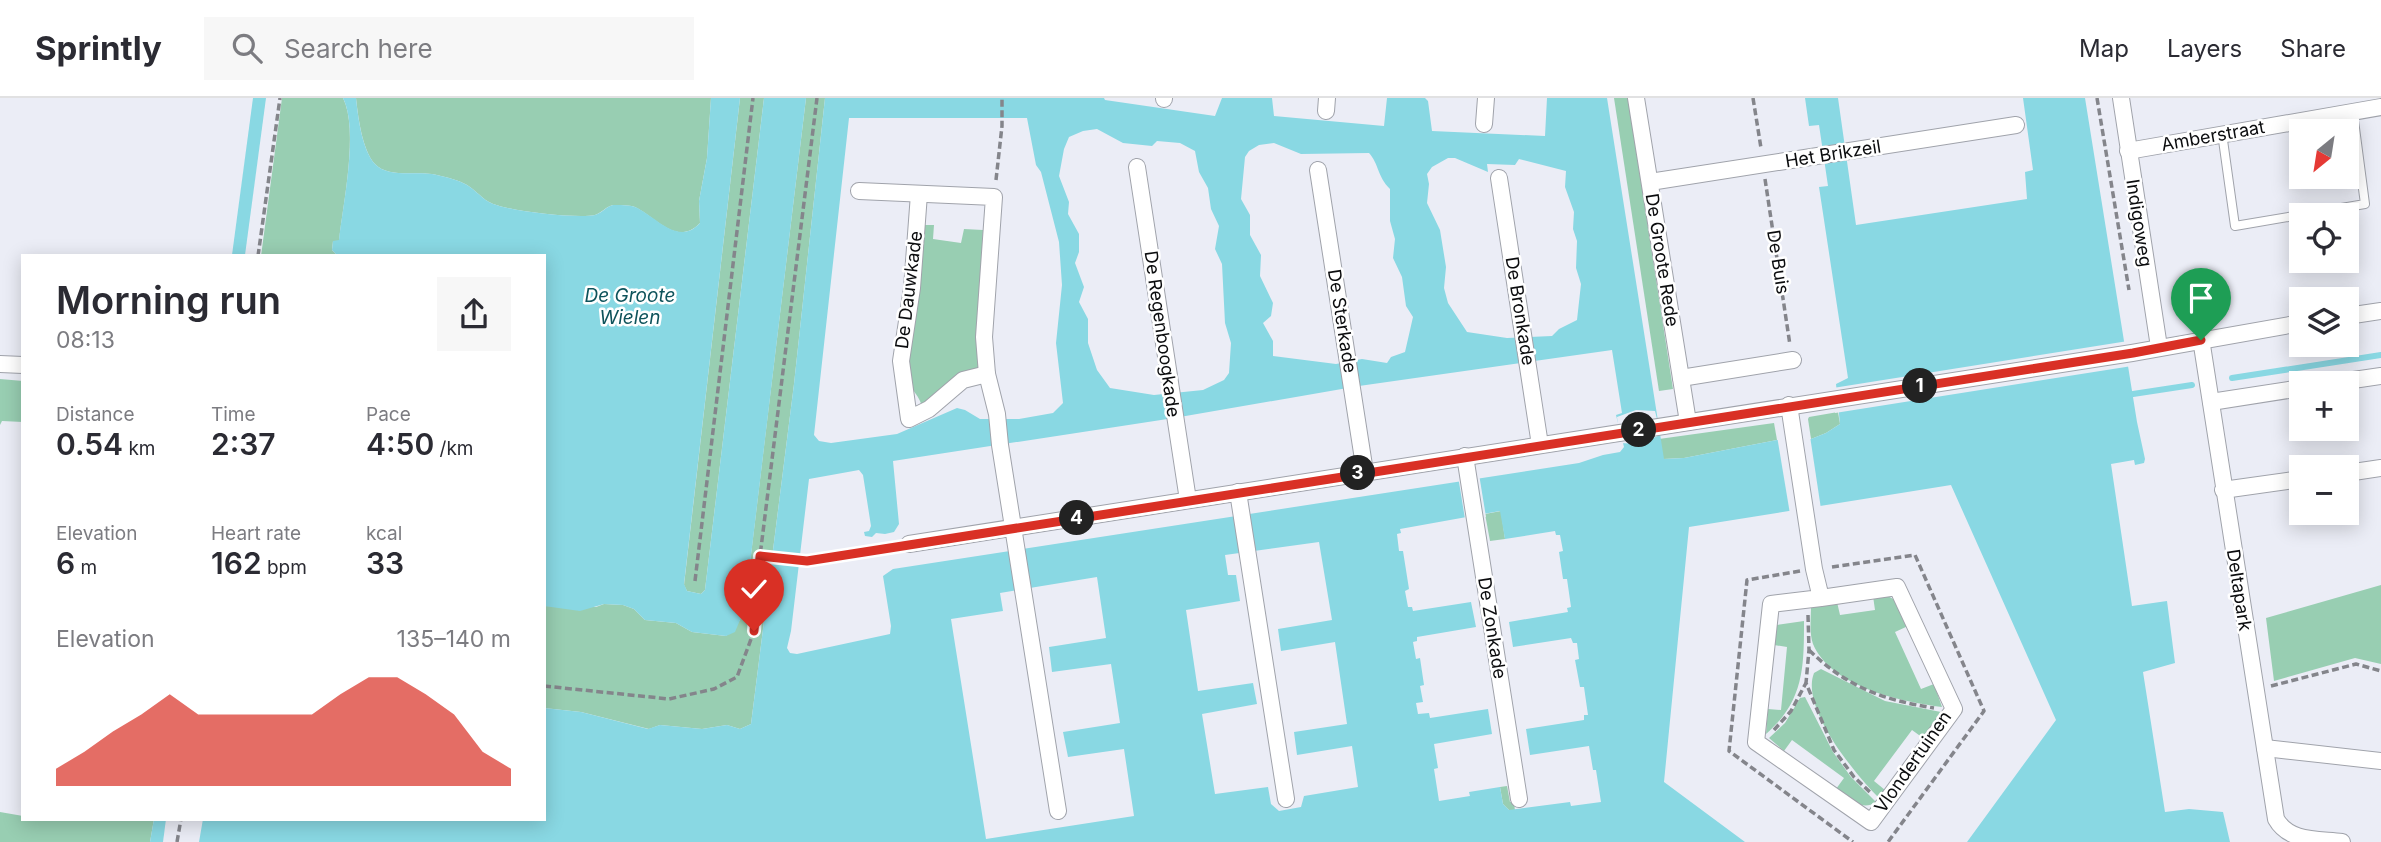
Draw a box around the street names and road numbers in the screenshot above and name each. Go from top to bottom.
street label: Amberstraat [2160,116,2266,155]
street label: Het Brikzeil [1783,136,1882,171]
street label: Indigoweg [2122,178,2157,268]
street label: De Groote Rede [1642,192,1683,328]
street label: De Buis [1763,228,1794,296]
street label: De Dauwkade [891,230,926,350]
street label: De Regenboogkade [1140,249,1185,418]
street label: De Bronkade [1502,255,1539,367]
street label: De Sterkade [1324,267,1361,374]
street label: Deltapark [2223,548,2256,632]
street label: De Zonkade [1474,576,1511,680]
street label: Vlondertuinen [1870,707,1955,817]

